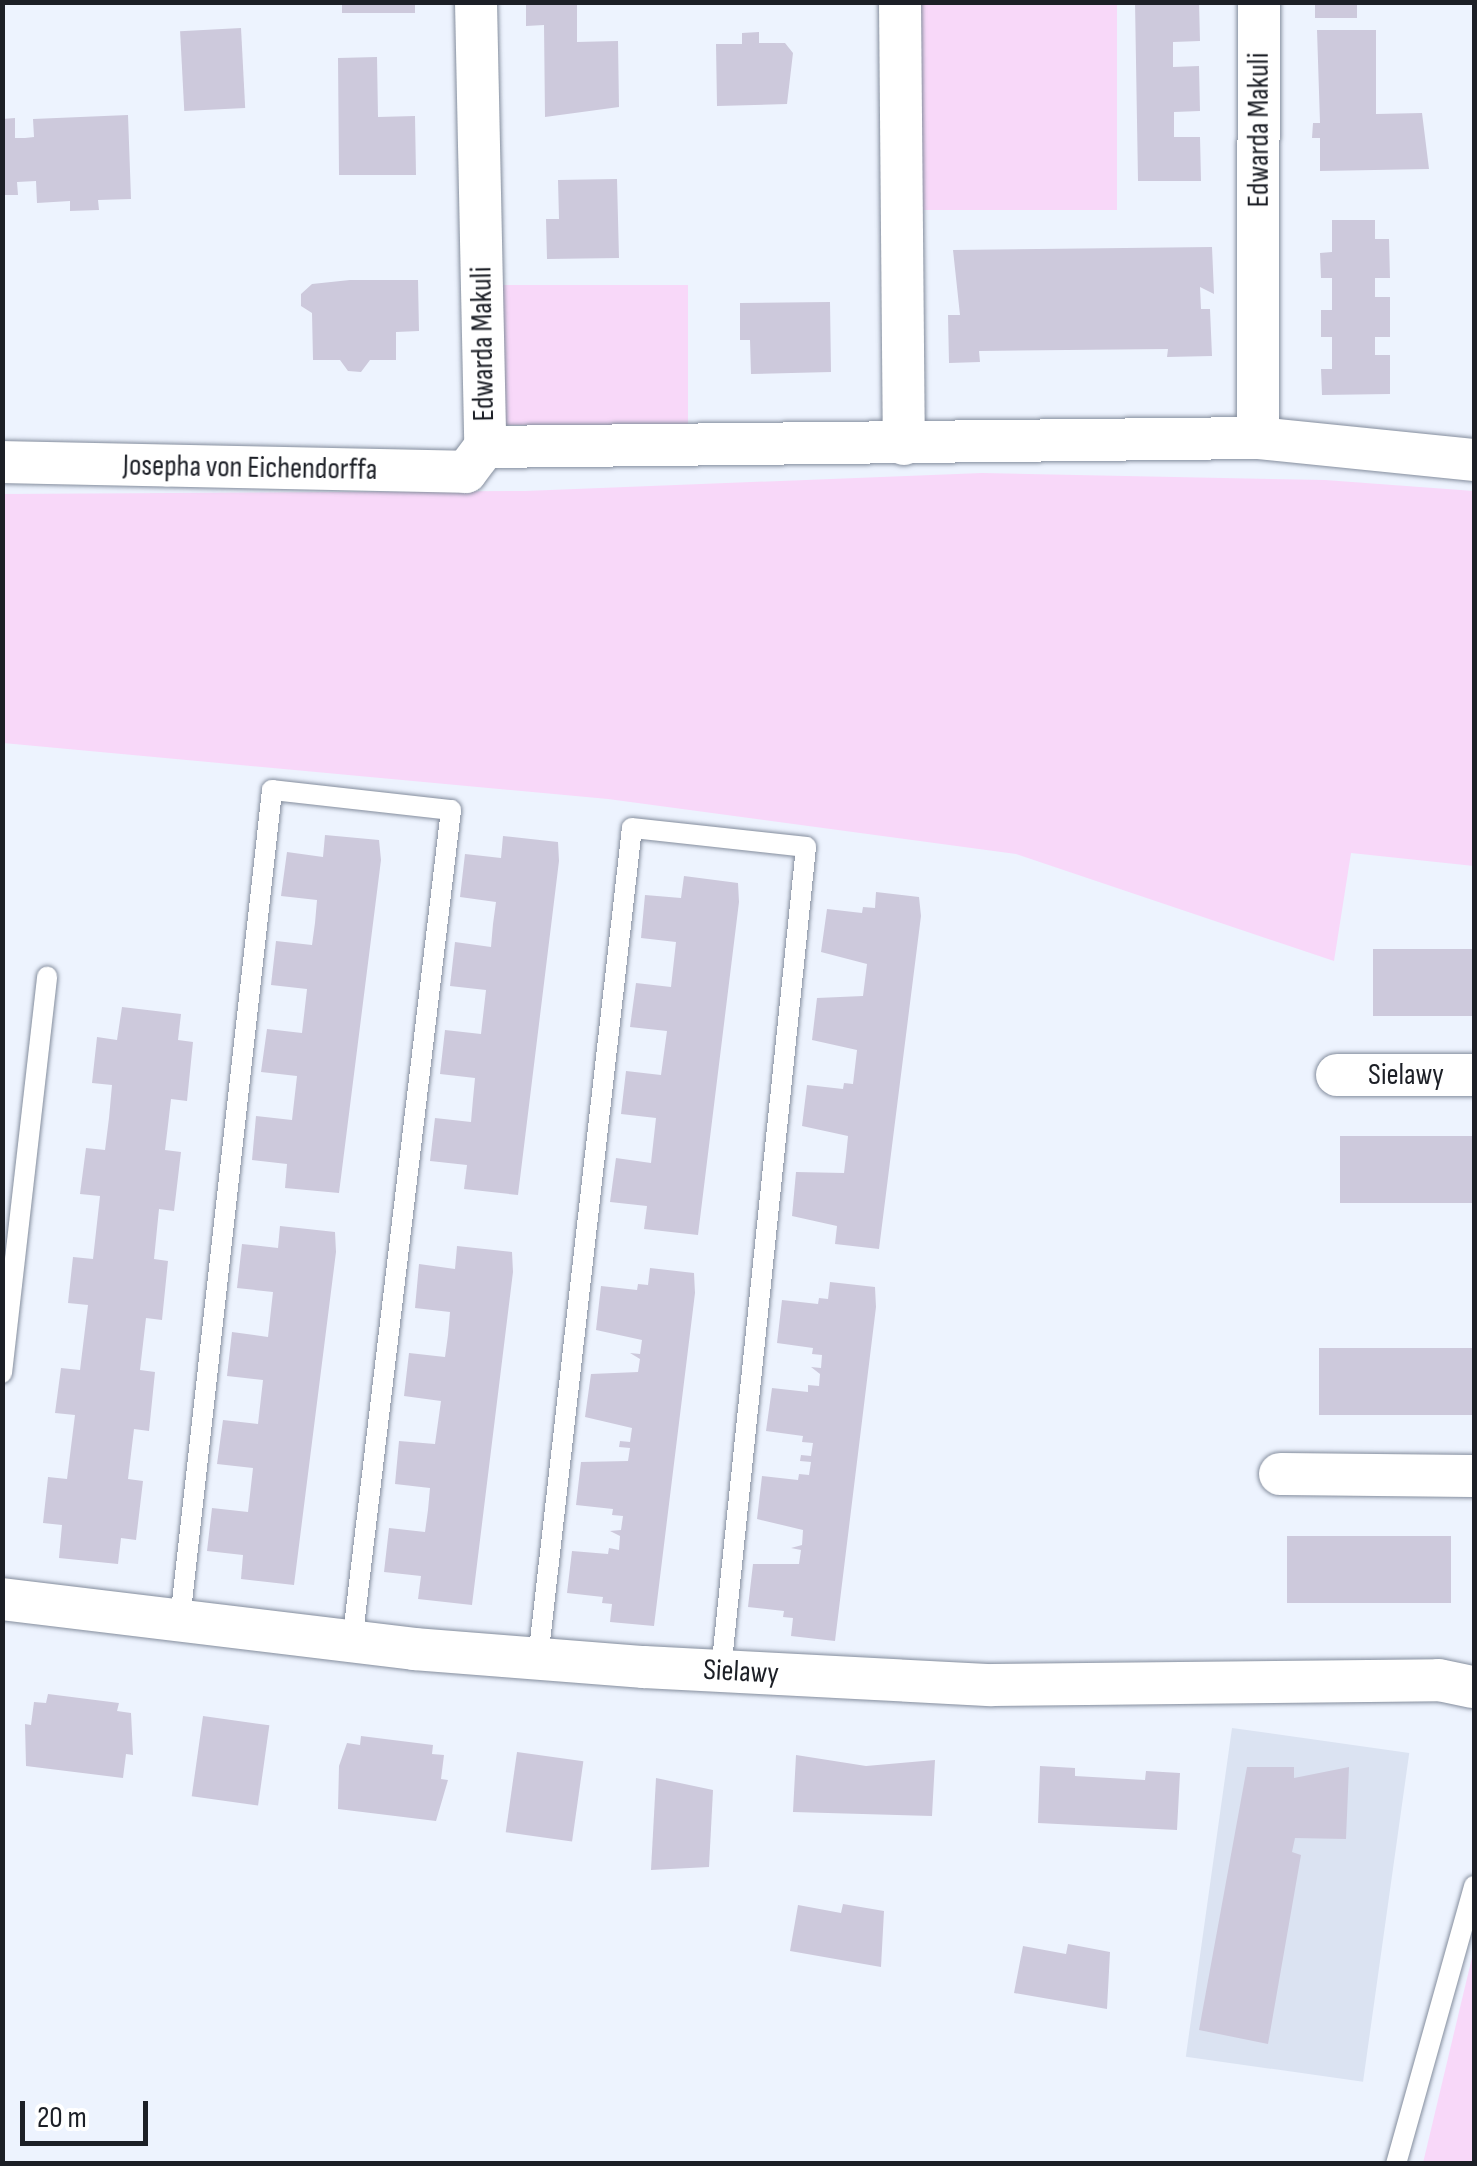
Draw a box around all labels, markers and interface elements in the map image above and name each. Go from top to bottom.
street label: Edwarda Makuli [1241,53,1277,207]
street label: Edwarda Makuli [464,266,502,422]
street label: Josepha von Eichendorffa [122,448,378,488]
street label: Sielawy [1368,1057,1444,1093]
street label: Sielawy [702,1652,780,1692]
scale bar [25,2081,152,2143]
text: 20 m [37,2100,87,2136]

